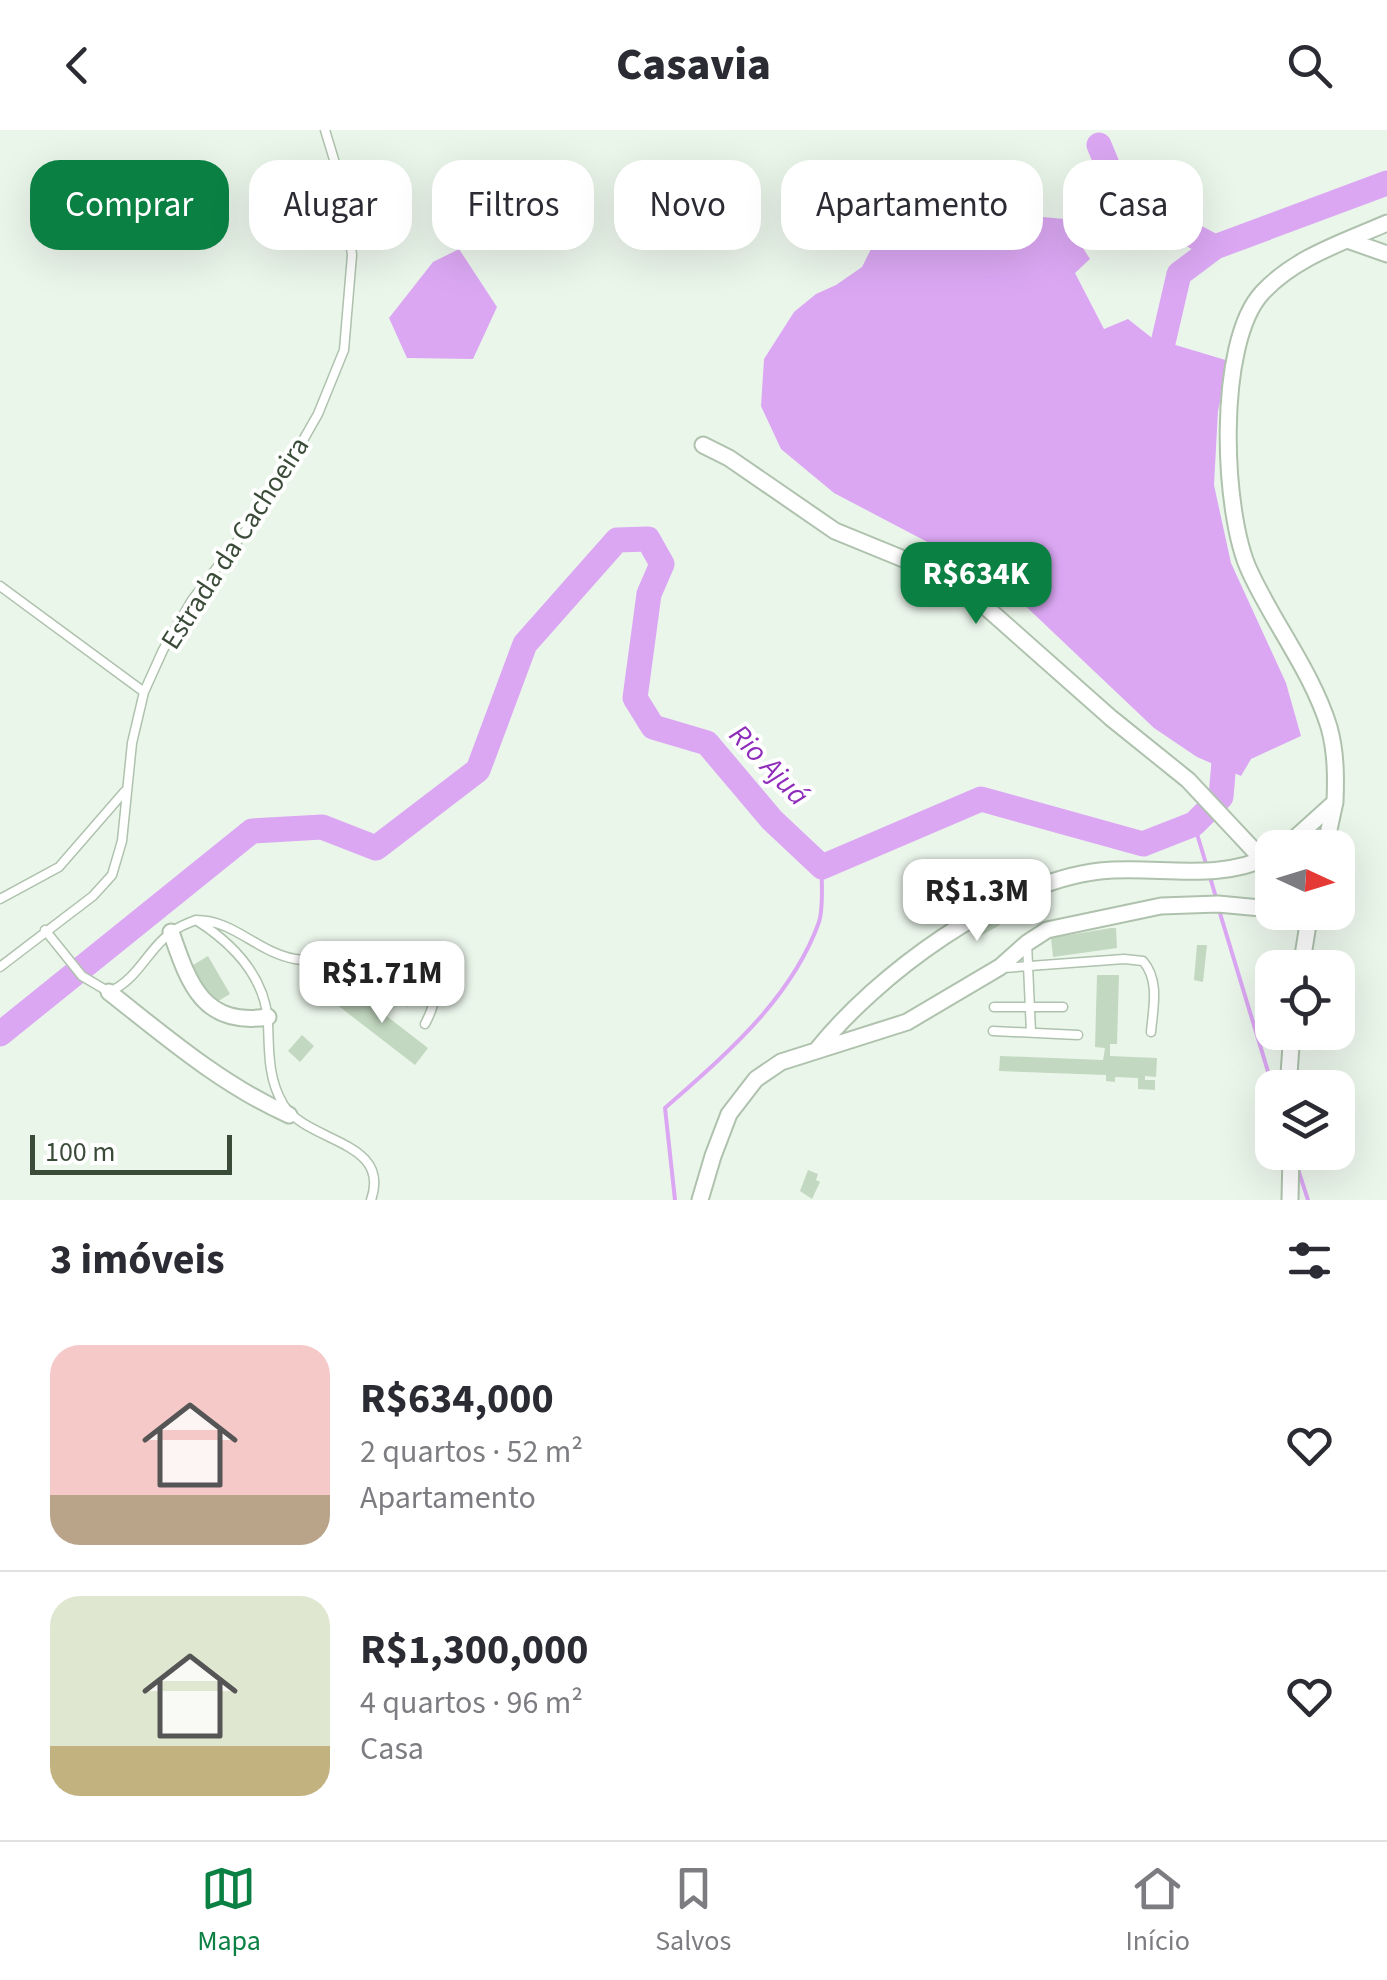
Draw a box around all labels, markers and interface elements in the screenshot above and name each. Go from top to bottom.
text: Casavia [616,33,771,97]
icon: back [50,38,105,93]
icon: search [1282,38,1337,93]
chip: Comprar [30,160,229,250]
chip: Alugar [249,160,412,250]
chip: Filtros [432,160,594,250]
chip: Novo [614,160,761,250]
chip: Apartamento [781,160,1043,250]
chip: Casa [1063,160,1203,250]
street label: Estrada da Cachoeira [151,429,319,657]
pin: R$634K [895,542,1057,627]
text: R$634K [923,551,1029,597]
water label: Rio Ajuá [719,714,819,816]
north arrow [1255,830,1355,930]
map controls [1255,830,1355,1170]
pin: R$1.3M [896,859,1058,944]
text: R$1.3M [925,868,1029,914]
pin: R$1.71M [290,941,474,1026]
text: R$1.71M [321,950,443,996]
button: locate [1255,950,1355,1050]
button: layers [1255,1070,1355,1170]
scale bar [30,1130,232,1174]
text: 100 m [45,1132,116,1172]
text: 3 imóveis [50,1230,225,1290]
icon: filters [1282,1233,1337,1288]
text: R$634,000 [360,1369,554,1429]
icon: home [130,1385,250,1505]
icon: heart [1282,1418,1337,1473]
text: 2 quartos · 52 m² [360,1429,583,1475]
text: Apartamento [360,1475,536,1521]
text: R$1,300,000 [360,1620,588,1680]
icon: home [130,1636,250,1756]
icon: heart [1282,1669,1337,1724]
text: 4 quartos · 96 m² [360,1680,583,1726]
text: Casa [360,1726,424,1772]
tab: Mapa [197,1861,261,1961]
tab: Salvos [655,1861,731,1961]
tab: Início [1125,1861,1190,1961]

